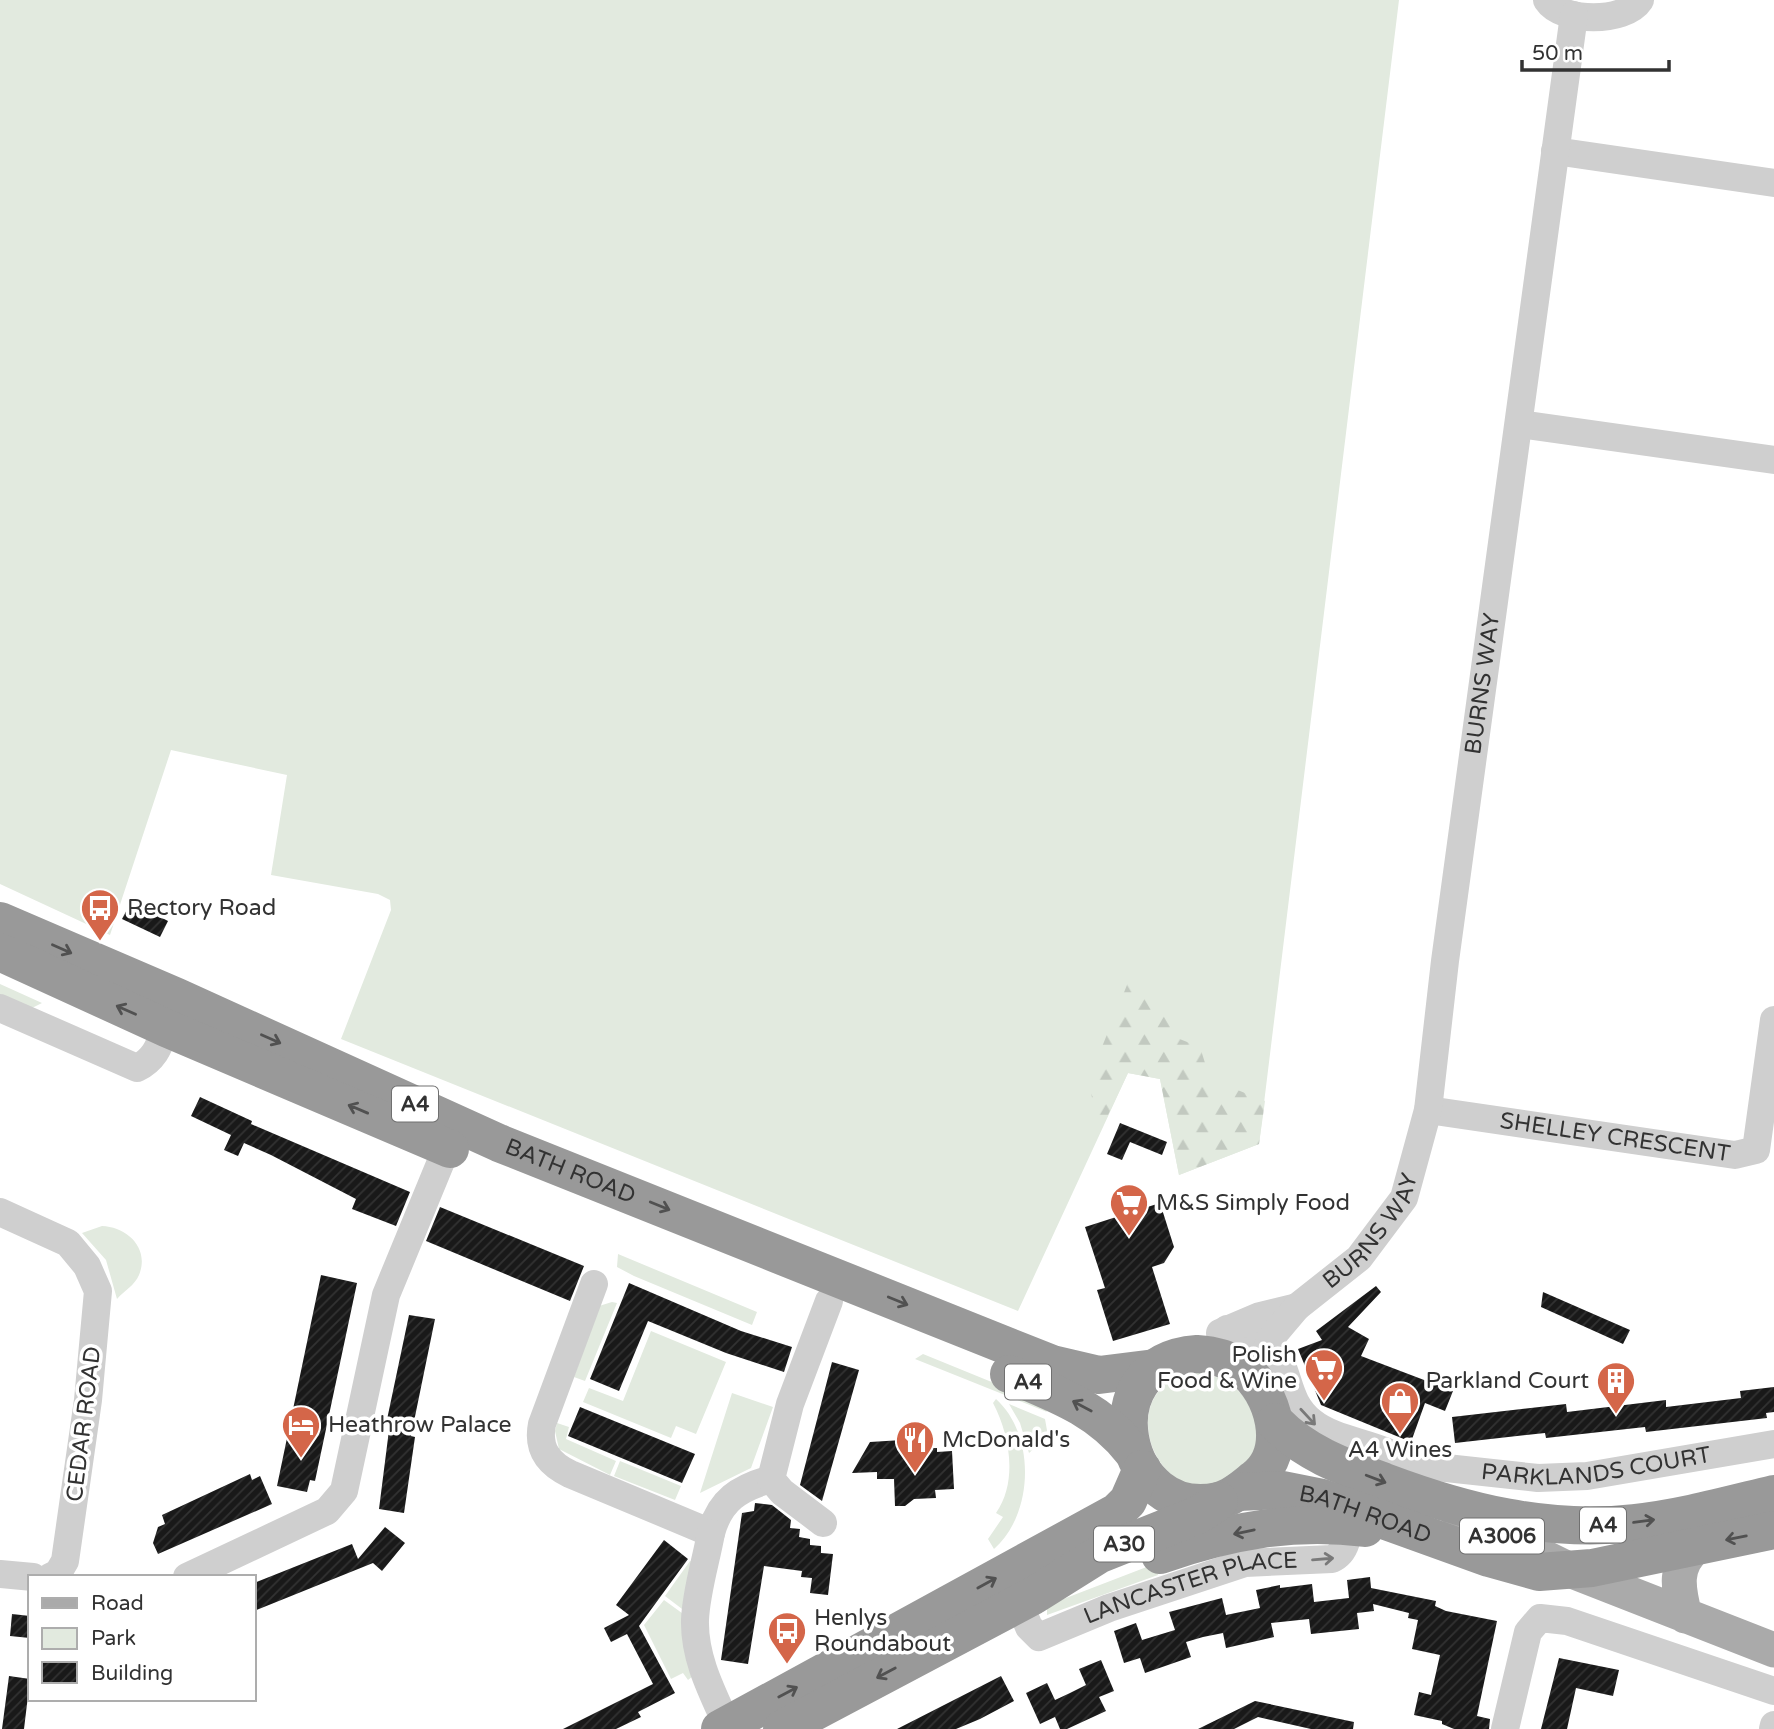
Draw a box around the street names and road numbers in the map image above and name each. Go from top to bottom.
street label: BURNS WAY [1459,611,1506,756]
road number: A4 [392,1086,438,1122]
street label: SHELLEY CRESCENT [1498,1107,1732,1168]
street label: BATH ROAD [501,1133,640,1210]
street label: BURNS WAY [1317,1170,1424,1295]
street label: CEDAR ROAD [61,1345,107,1503]
road number: A4 [1005,1364,1051,1400]
street label: PARKLANDS COURT [1480,1441,1713,1493]
street label: BATH ROAD [1297,1480,1435,1550]
road number: A4 [1580,1508,1626,1542]
road number: A3006 [1460,1518,1544,1554]
road number: A30 [1094,1526,1154,1562]
street label: LANCASTER PLACE [1080,1547,1298,1631]

